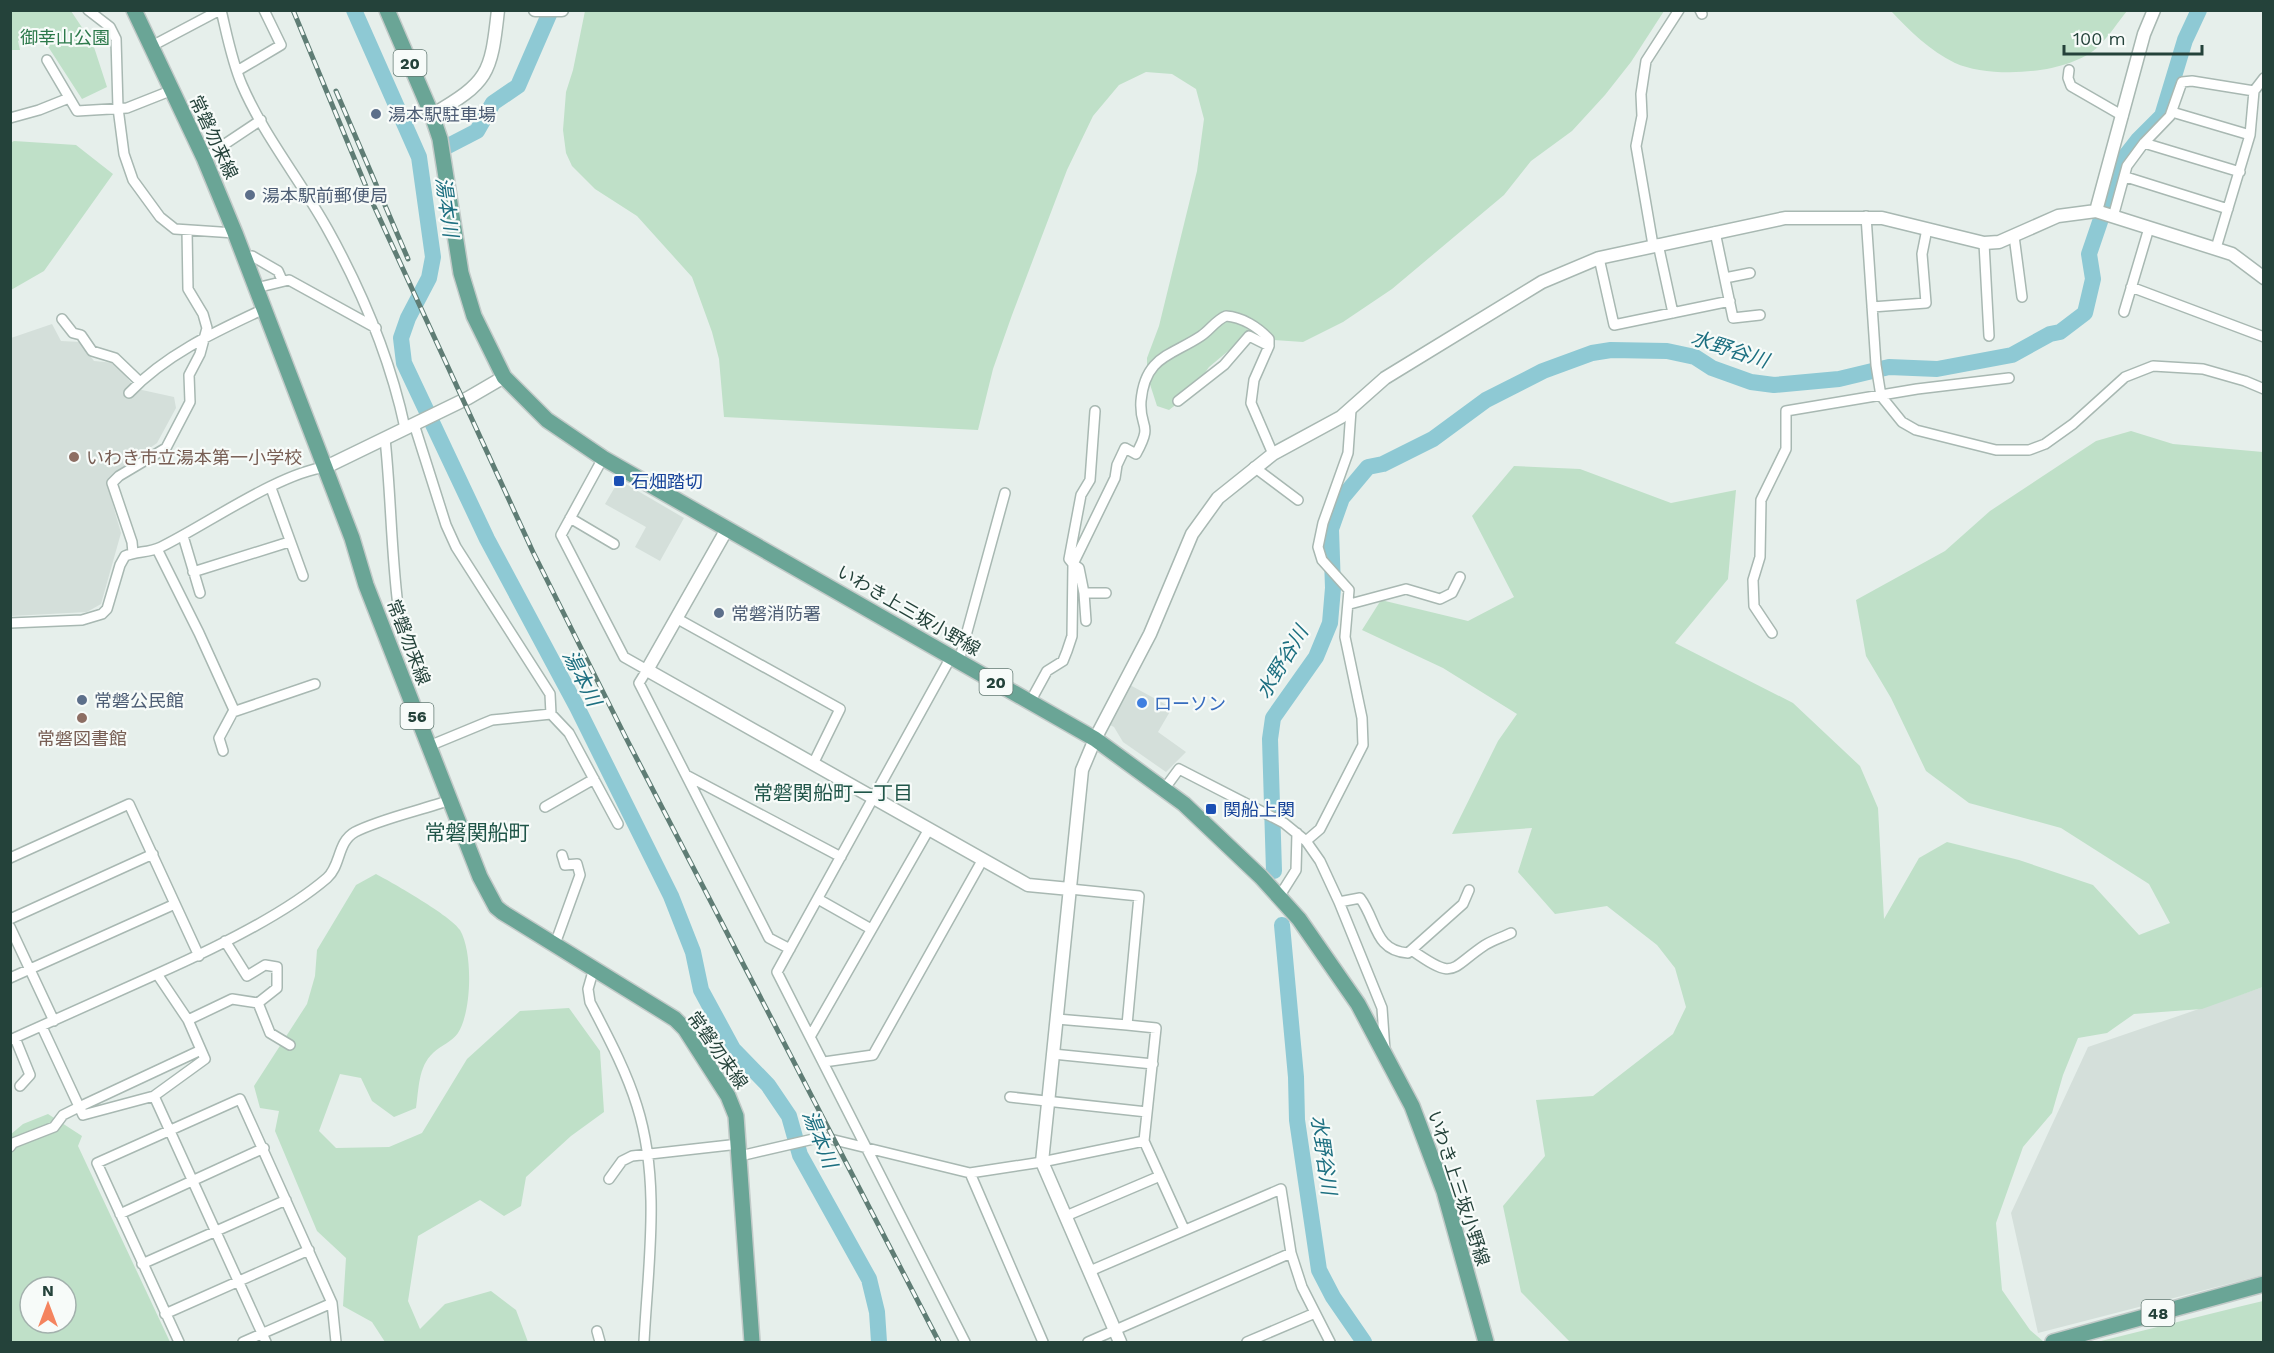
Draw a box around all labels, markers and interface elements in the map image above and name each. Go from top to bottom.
scale bar [2064,18,2202,56]
park label: 御幸山公園 [20,27,110,48]
text: 100 m [2073,28,2126,49]
road number: 20 [394,50,426,76]
street label: 常磐勿来線 [185,92,243,182]
place label: 湯本駅駐車場 [388,104,496,125]
marker: 湯本駅駐車場 [369,107,383,121]
water label: 湯本川 [431,176,463,240]
place label: 湯本駅前郵便局 [262,185,388,206]
marker: 湯本駅前郵便局 [243,188,257,202]
water label: 水野谷川 [1688,325,1774,373]
place label: いわき市立湯本第一小学校 [86,447,302,468]
marker: いわき市立湯本第一小学校 [67,450,81,464]
place label: 石畑踏切 [631,471,703,492]
marker: 石畑踏切 [612,474,626,488]
street label: いわき上三坂小野線 [834,560,984,660]
street label: 常磐勿来線 [383,596,435,688]
place label: 常磐消防署 [731,603,821,624]
marker: 常磐消防署 [712,606,726,620]
water label: 水野谷川 [1251,620,1314,702]
water label: 湯本川 [558,646,607,712]
road number: 20 [980,669,1012,695]
place label: 常磐公民館 [94,690,184,711]
marker: 常磐公民館 [75,693,89,707]
place label: ローソン [1154,693,1226,714]
marker: ローソン [1135,696,1149,710]
road number: 56 [400,703,434,729]
marker: 常磐図書館 [75,711,89,725]
place label: 常磐図書館 [37,728,127,749]
district label: 常磐関船町一丁目 [753,781,913,805]
place label: 関船上関 [1223,799,1295,820]
marker: 関船上関 [1204,802,1218,816]
district label: 常磐関船町 [425,820,530,845]
street label: 常磐勿来線 [684,1007,752,1093]
water label: 湯本川 [798,1107,843,1173]
street label: いわき上三坂小野線 [1424,1108,1494,1268]
water label: 水野谷川 [1307,1114,1342,1198]
north arrow [18,1275,78,1335]
text: N [42,1281,54,1300]
road number: 48 [2142,1300,2174,1326]

